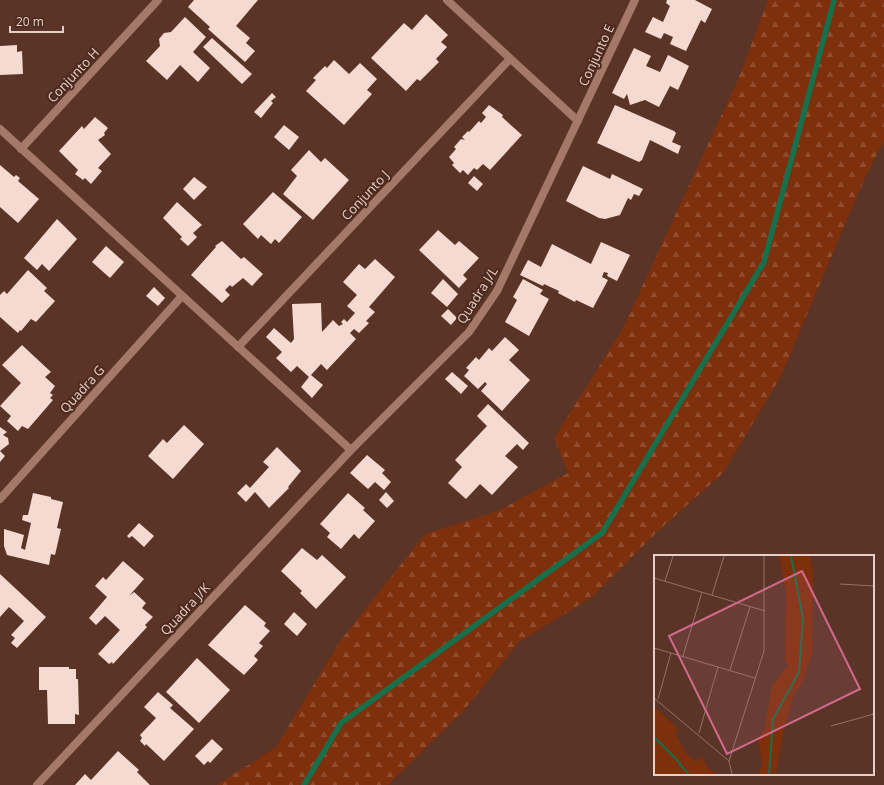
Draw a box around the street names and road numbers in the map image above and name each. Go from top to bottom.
street label: Conjunto E [574,21,618,89]
street label: Conjunto H [43,44,103,106]
street label: Conjunto J [337,166,393,224]
street label: Quadra J/L [452,263,502,327]
street label: Quadra G [56,361,108,417]
street label: Quadra J/K [156,579,214,639]

